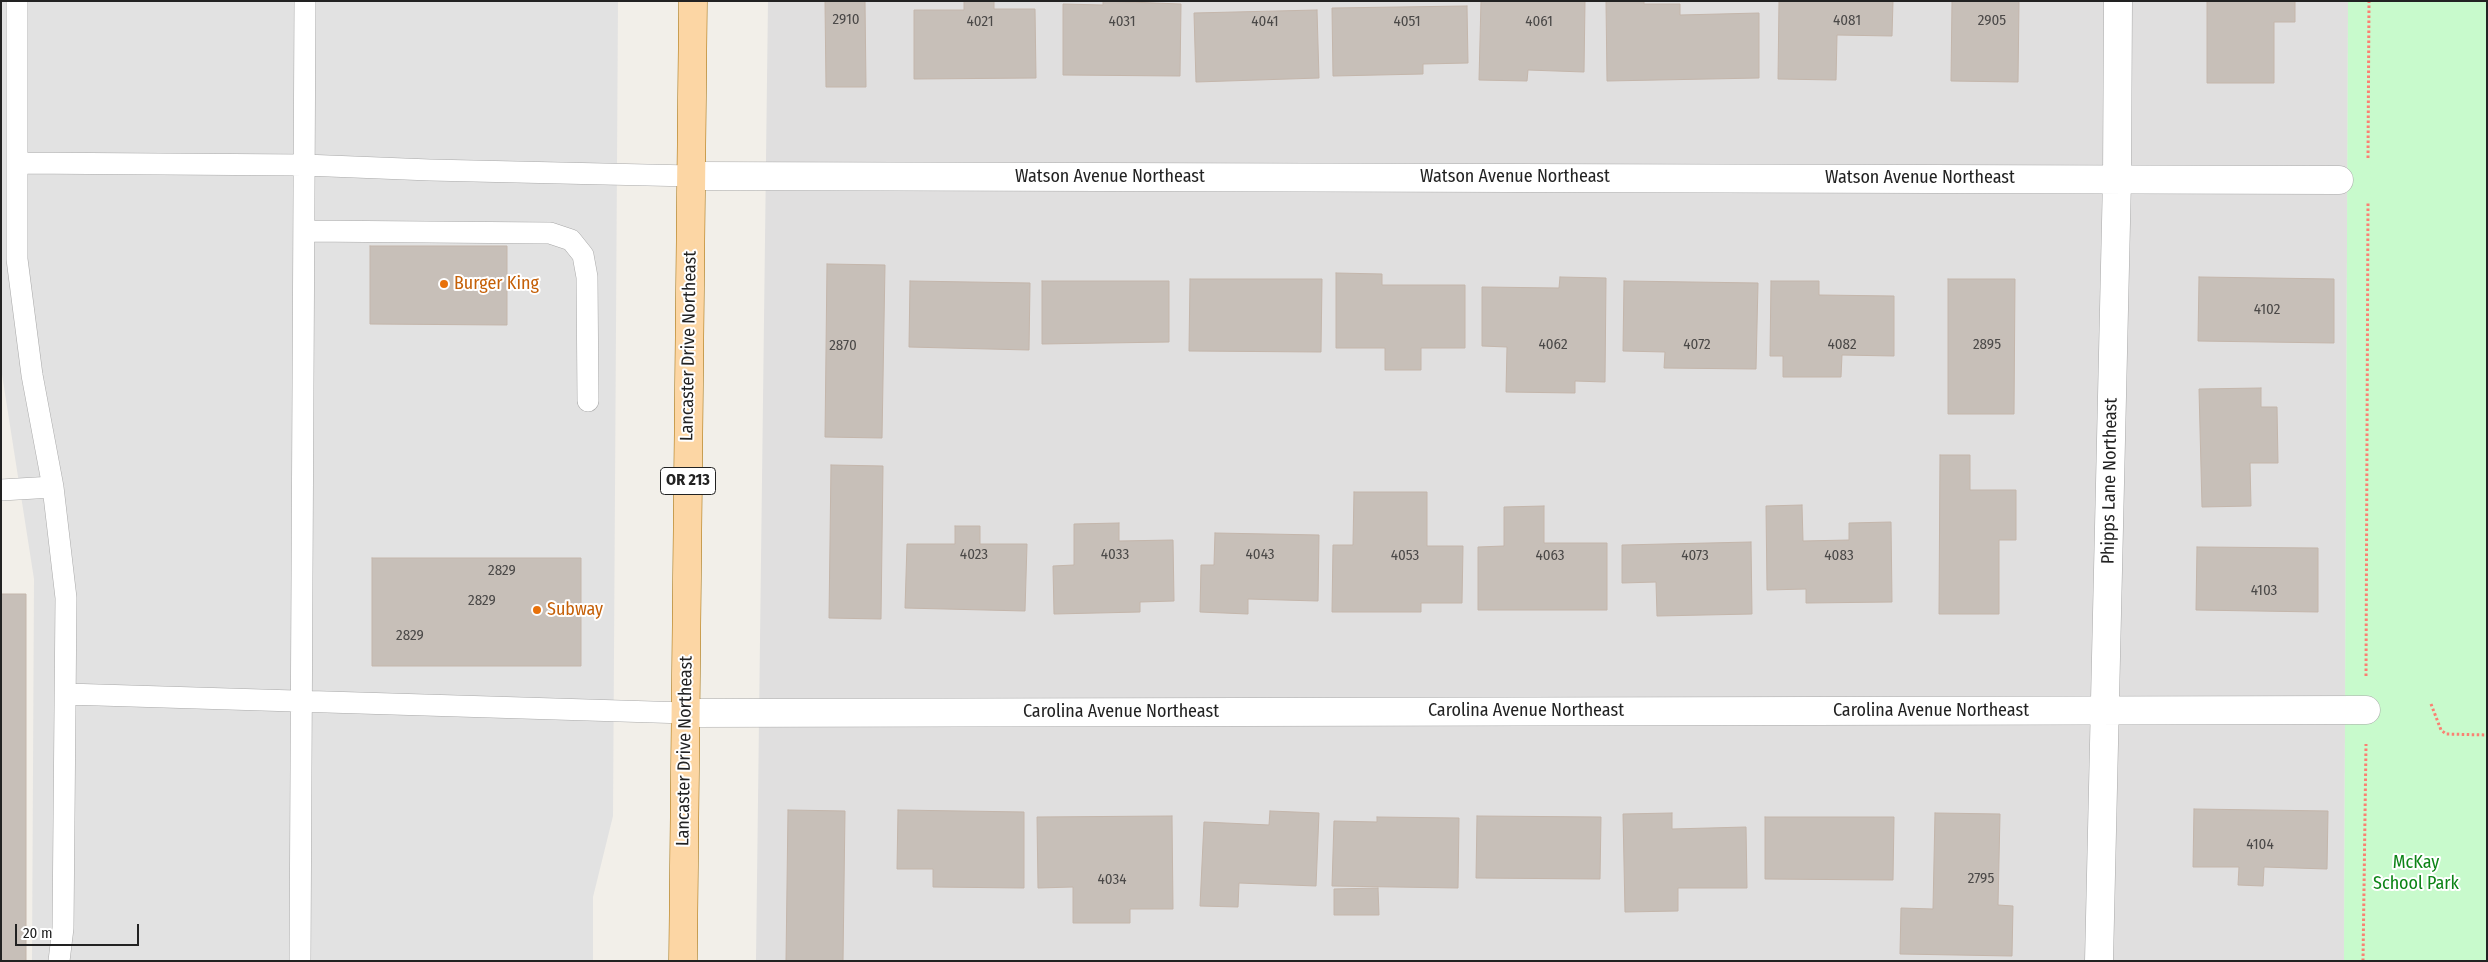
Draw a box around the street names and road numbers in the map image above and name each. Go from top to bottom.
street label: Watson Avenue Northeast [1015,166,1205,188]
street label: Watson Avenue Northeast [1420,166,1610,188]
street label: Watson Avenue Northeast [1825,167,2015,189]
street label: Lancaster Drive Northeast [677,251,701,441]
street label: Phipps Lane Northeast [2098,398,2122,564]
road number: OR 213 [660,468,716,494]
street label: Lancaster Drive Northeast [673,656,697,846]
street label: Carolina Avenue Northeast [1428,700,1624,722]
street label: Carolina Avenue Northeast [1833,700,2029,722]
street label: Carolina Avenue Northeast [1023,701,1219,723]

